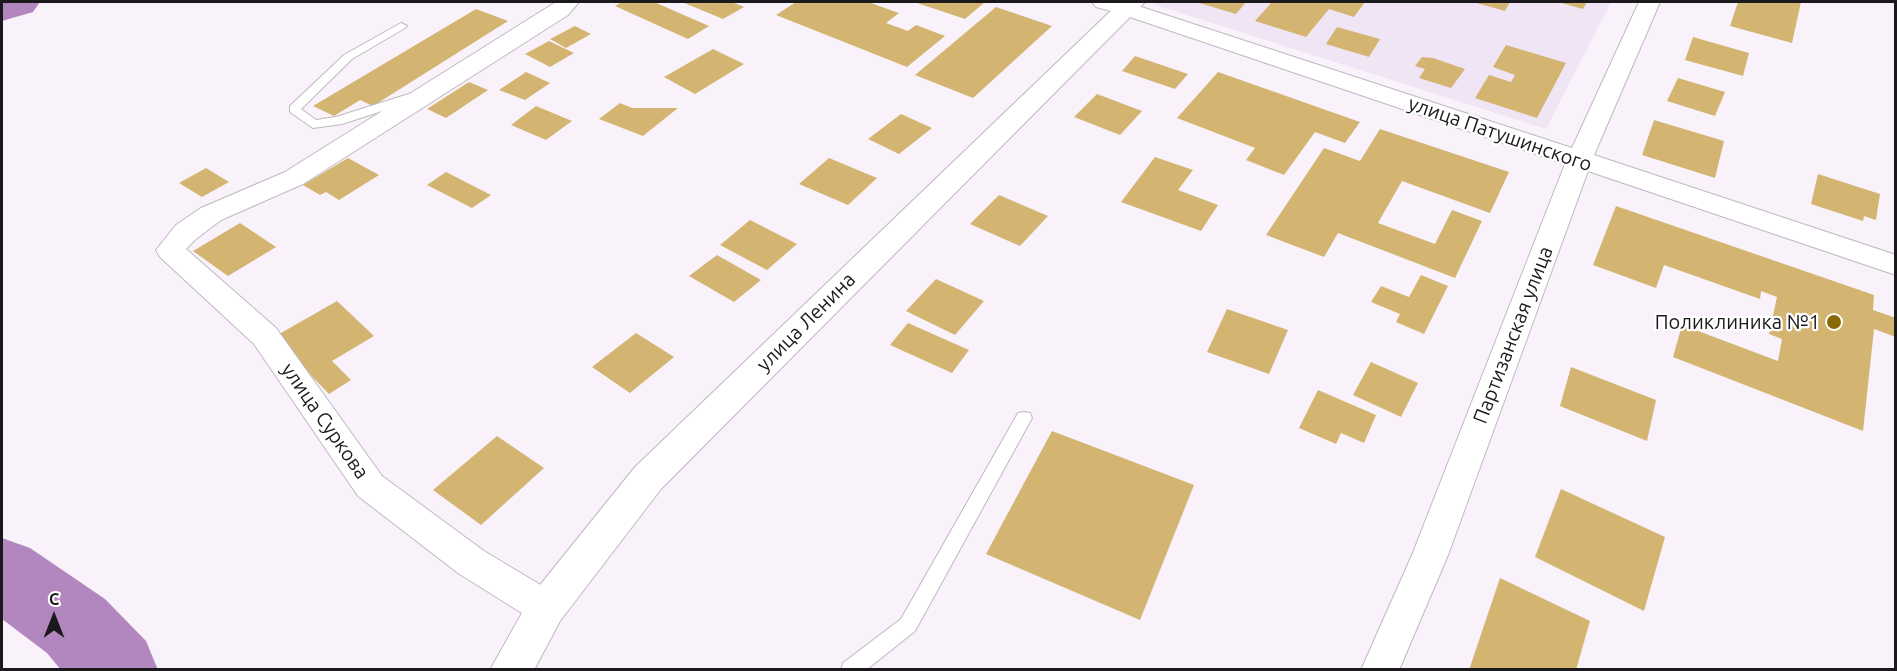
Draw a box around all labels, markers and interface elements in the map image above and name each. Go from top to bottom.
street label: улица Патушинского [1405,91,1595,177]
street label: Партизанская улица [1468,243,1558,427]
street label: улица Ленина [752,268,860,376]
place label: Поликлиника №1 [1655,310,1820,334]
marker: Поликлиника №1 [1825,313,1843,331]
street label: улица Суркова [276,358,374,484]
north arrow [24,587,84,647]
text: С [49,590,59,608]

